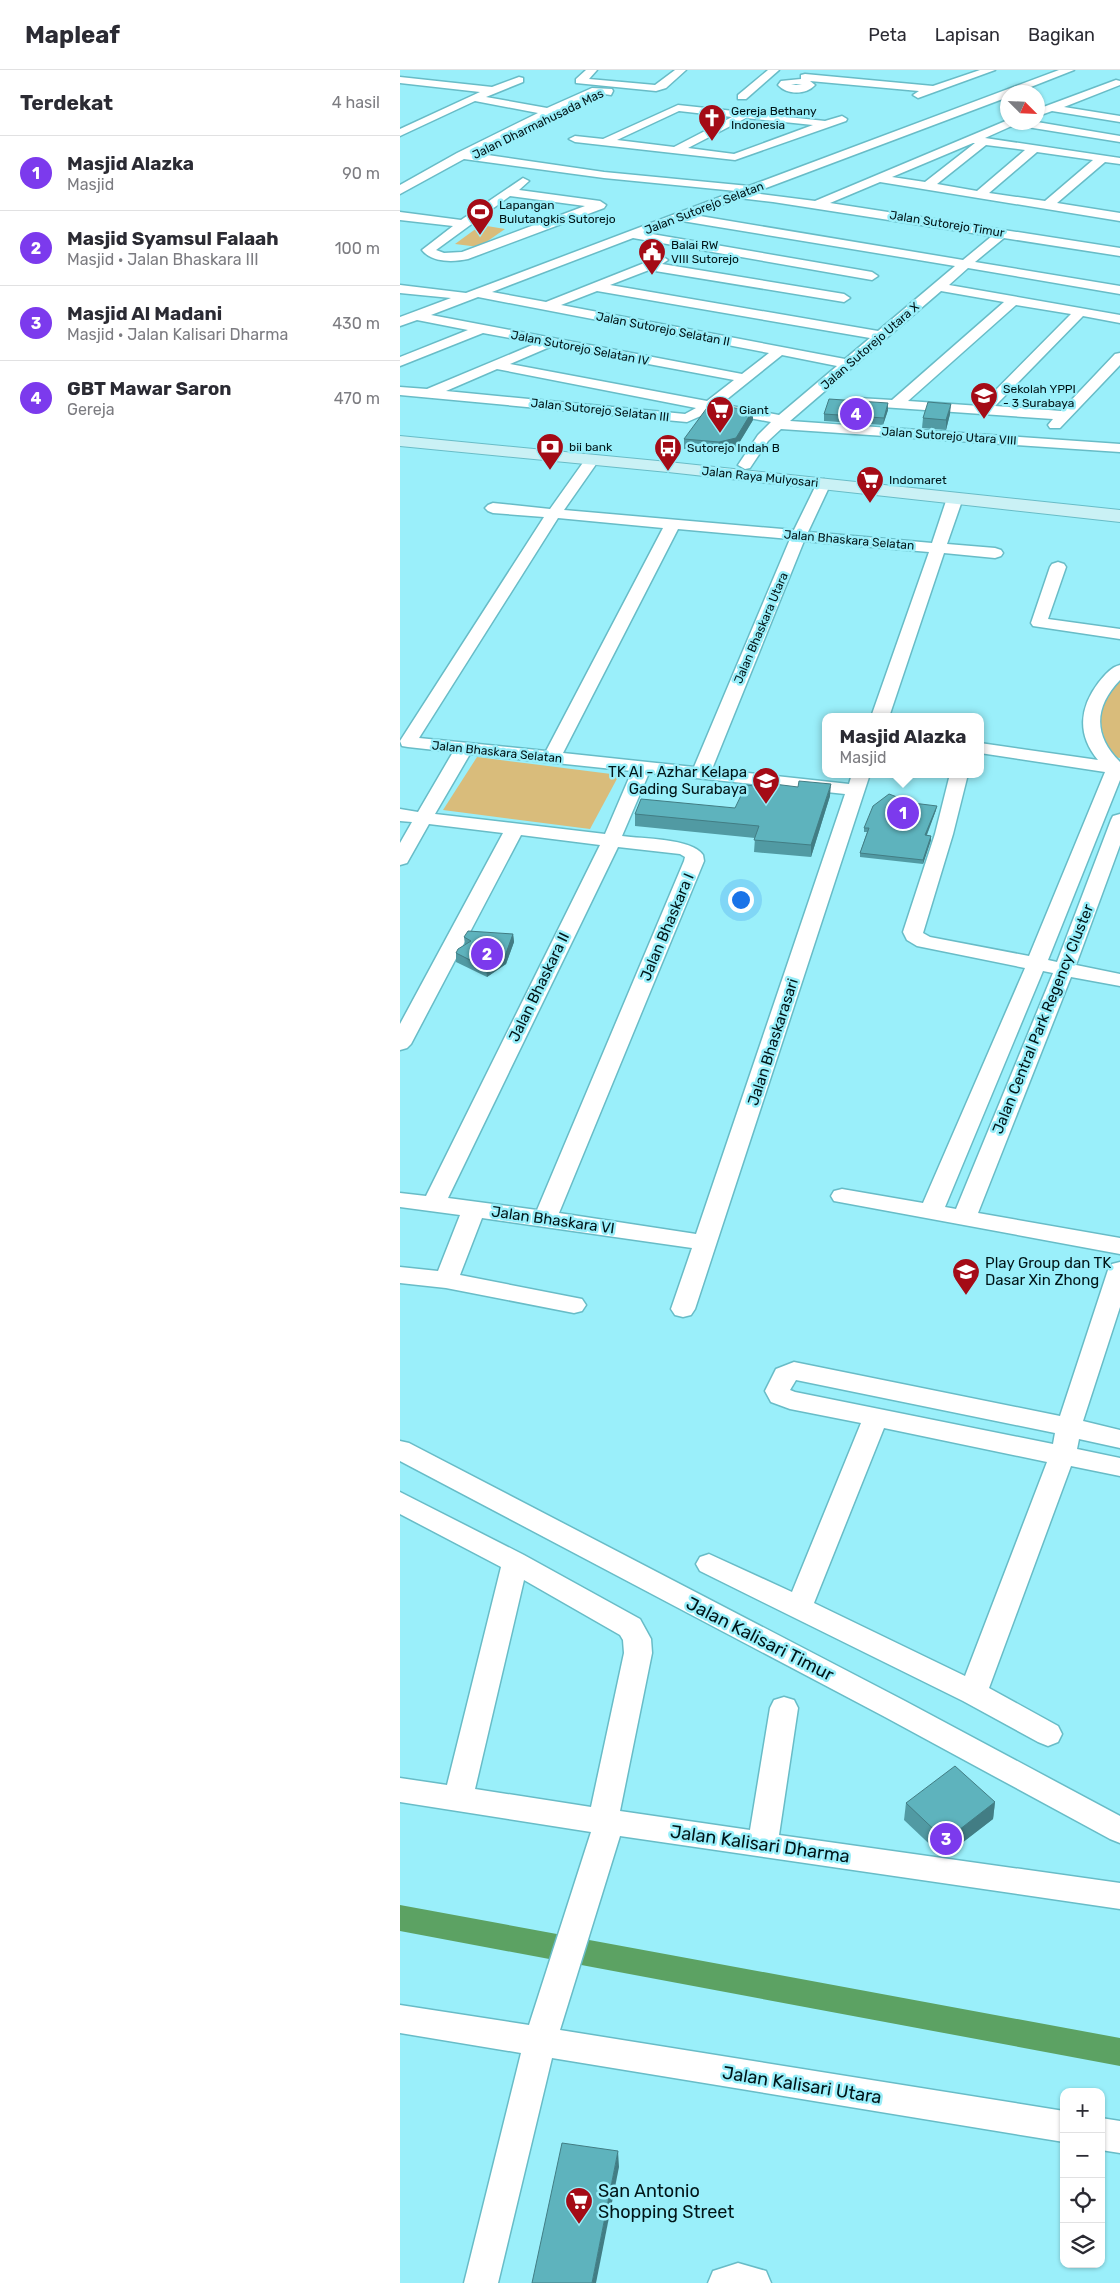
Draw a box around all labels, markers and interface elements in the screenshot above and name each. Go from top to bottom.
text: Mapleaf [25,21,120,49]
text: Peta [868,24,907,46]
text: Lapisan [935,24,1000,46]
text: Bagikan [1028,24,1095,46]
north arrow [1000,85,1045,130]
street label: Jalan Dharmahusada Mas [470,86,606,162]
text: Terdekat [20,90,113,115]
text: 4 hasil [332,93,380,112]
church icon: Gereja Bethany Indonesia [697,103,727,142]
place label: Gereja Bethany Indonesia [731,104,817,132]
text: Masjid Alazka [67,152,194,175]
text: 1 [32,164,40,183]
text: 90 m [342,164,380,183]
text: Masjid [67,175,114,194]
street label: Jalan Sutorejo Selatan [642,179,766,237]
sports icon: Lapangan Bulutangkis Sutorejo [465,197,495,236]
place label: Lapangan Bulutangkis Sutorejo [499,198,616,226]
street label: Jalan Sutorejo Timur [889,208,1006,240]
text: Masjid Syamsul Falaah [67,227,279,250]
public building icon: Balai RW VIII Sutorejo [637,237,667,276]
place label: Balai RW VIII Sutorejo [671,238,739,266]
text: 2 [31,239,41,258]
text: 100 m [335,239,380,258]
text: Masjid · Jalan Bhaskara III [67,250,259,269]
street label: Jalan Sutorejo Utara X [818,299,922,392]
text: Masjid Al Madani [67,302,222,325]
street label: Jalan Sutorejo Selatan II [595,309,731,349]
text: 3 [31,314,41,333]
text: 430 m [332,314,380,333]
text: Masjid · Jalan Kalisari Dharma [67,325,288,344]
street label: Jalan Sutorejo Selatan IV [510,328,650,368]
text: GBT Mawar Saron [67,377,232,400]
school or university icon: Sekolah YPPI - 3 Surabaya [969,381,999,420]
place label: Sekolah YPPI - 3 Surabaya [1003,382,1076,410]
text: 4 [31,389,41,408]
text: 470 m [334,389,380,408]
supermarket icon: Giant [705,395,735,434]
pin: 4 [840,395,872,433]
street label: Jalan Sutorejo Selatan III [530,396,670,424]
text: Gereja [67,400,115,419]
place label: Giant [739,403,769,417]
street label: Jalan Sutorejo Utara VIII [881,424,1017,448]
bank icon: bii bank [535,432,565,471]
bus stop icon: Sutorejo Indah B [653,433,683,472]
place label: bii bank [569,440,613,454]
place label: Sutorejo Indah B [687,441,780,455]
street label: Jalan Raya Mulyosari [701,464,819,490]
supermarket icon: Indomaret [855,465,885,504]
place label: Indomaret [889,473,947,487]
street label: Jalan Bhaskara Selatan [783,527,915,553]
street label: Jalan Bhaskara Utara [731,570,791,686]
popup [822,713,984,778]
text: Masjid Alazka [839,725,967,748]
street label: Jalan Bhaskara Selatan [431,738,563,766]
text: Masjid [839,748,887,767]
place label: TK Al - Azhar Kelapa Gading Surabaya [608,763,747,798]
school or university icon: TK Al - Azhar Kelapa Gading Surabaya [751,766,781,805]
pin: 1 [887,794,919,832]
street label: Jalan Bhaskara I [636,871,698,983]
your location [728,887,754,913]
street label: Jalan Central Park Regency Cluster [989,901,1098,1136]
street label: Jalan Bhaskara II [505,930,573,1044]
pin: 2 [471,935,503,973]
street label: Jalan Bhaskarasari [744,976,802,1108]
street label: Jalan Bhaskara VI [490,1202,616,1238]
place label: Play Group dan TK Dasar Xin Zhong [985,1254,1111,1289]
school or university icon: Play Group dan TK Dasar Xin Zhong [951,1257,981,1296]
street label: Jalan Kalisari Timur [682,1592,838,1686]
pin: 3 [930,1820,962,1858]
street label: Jalan Kalisari Dharma [669,1821,851,1867]
street label: Jalan Kalisari Utara [721,2062,883,2108]
map controls [1060,2088,1105,2268]
button: + [1060,2088,1105,2133]
button: − [1060,2133,1105,2178]
button: locate [1060,2178,1105,2223]
place label: San Antonio Shopping Street [598,2180,734,2223]
supermarket icon: San Antonio Shopping Street [564,2186,594,2225]
button: layers [1060,2223,1105,2268]

